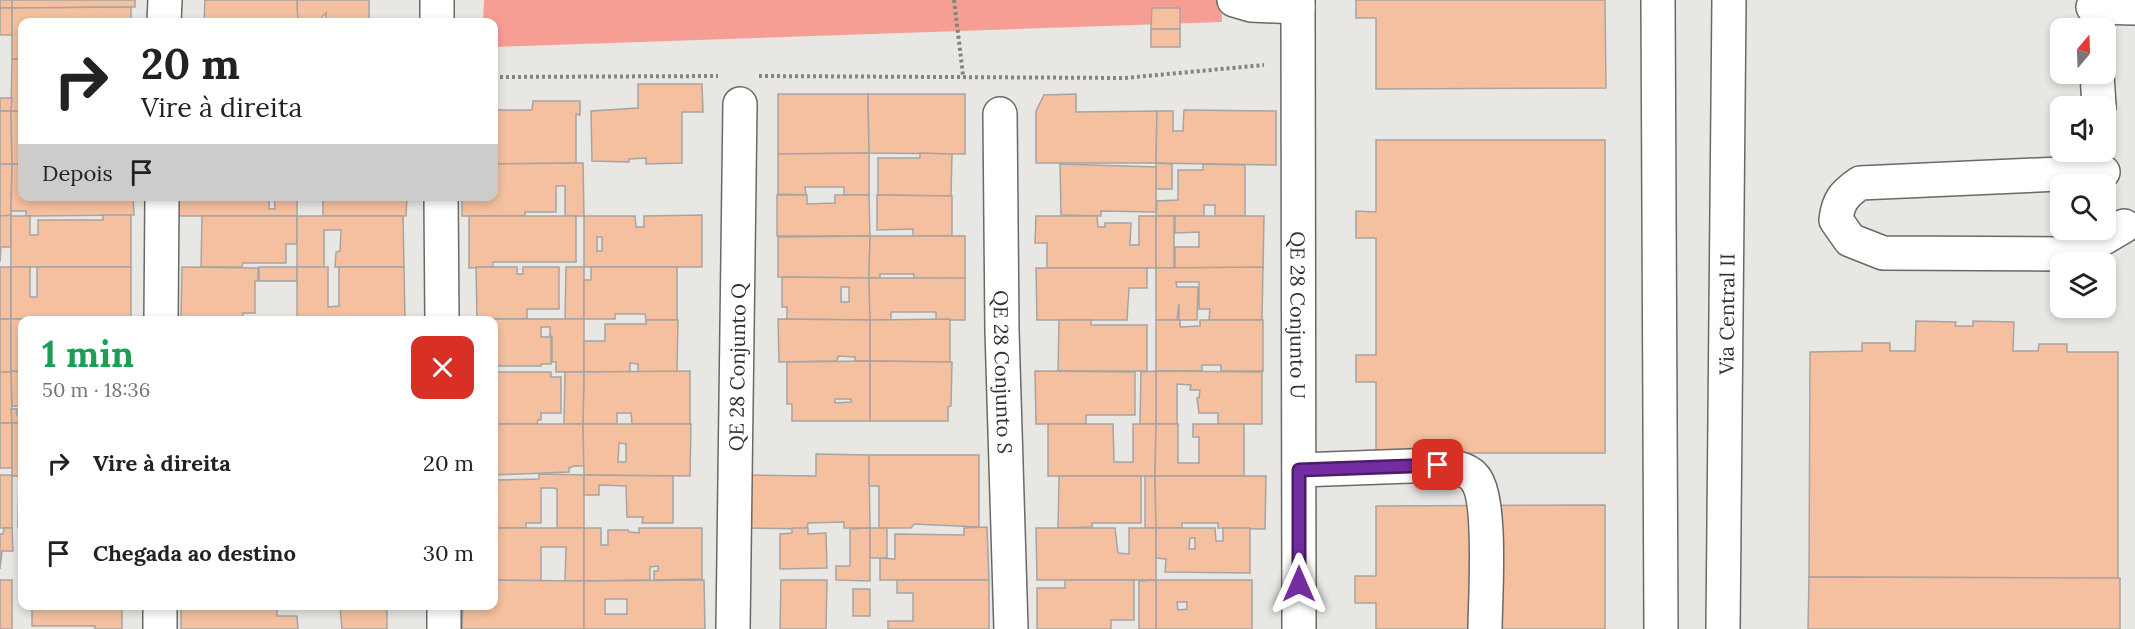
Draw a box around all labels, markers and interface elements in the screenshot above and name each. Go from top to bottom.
north arrow [2050,18,2116,84]
map controls [2050,18,2116,318]
text: 20 m [141,37,240,91]
icon: right [42,42,120,120]
text: Vire à direita [141,90,302,124]
button: sound [2050,96,2116,162]
icon: arrive [125,156,158,189]
text: Depois [42,159,113,187]
button: search [2050,174,2116,240]
street label: QE 28 Conjunto U [1286,231,1311,399]
button: layers [2050,252,2116,318]
street label: Via Central II [1713,253,1739,376]
street label: QE 28 Conjunto Q [723,283,750,451]
street label: QE 28 Conjunto S [989,290,1018,454]
text: 1 min [42,331,134,377]
button: close [411,336,474,399]
text: 50 m · 18:36 [42,377,150,402]
pin [1412,439,1463,490]
icon: right [42,447,75,480]
icon: arrive [1421,448,1454,481]
text: Vire à direita [93,449,231,477]
text: 20 m [423,449,474,477]
icon: arrive [42,537,75,570]
text: Chegada ao destino [93,539,296,567]
text: 30 m [423,539,474,567]
position arrow [1267,552,1331,616]

